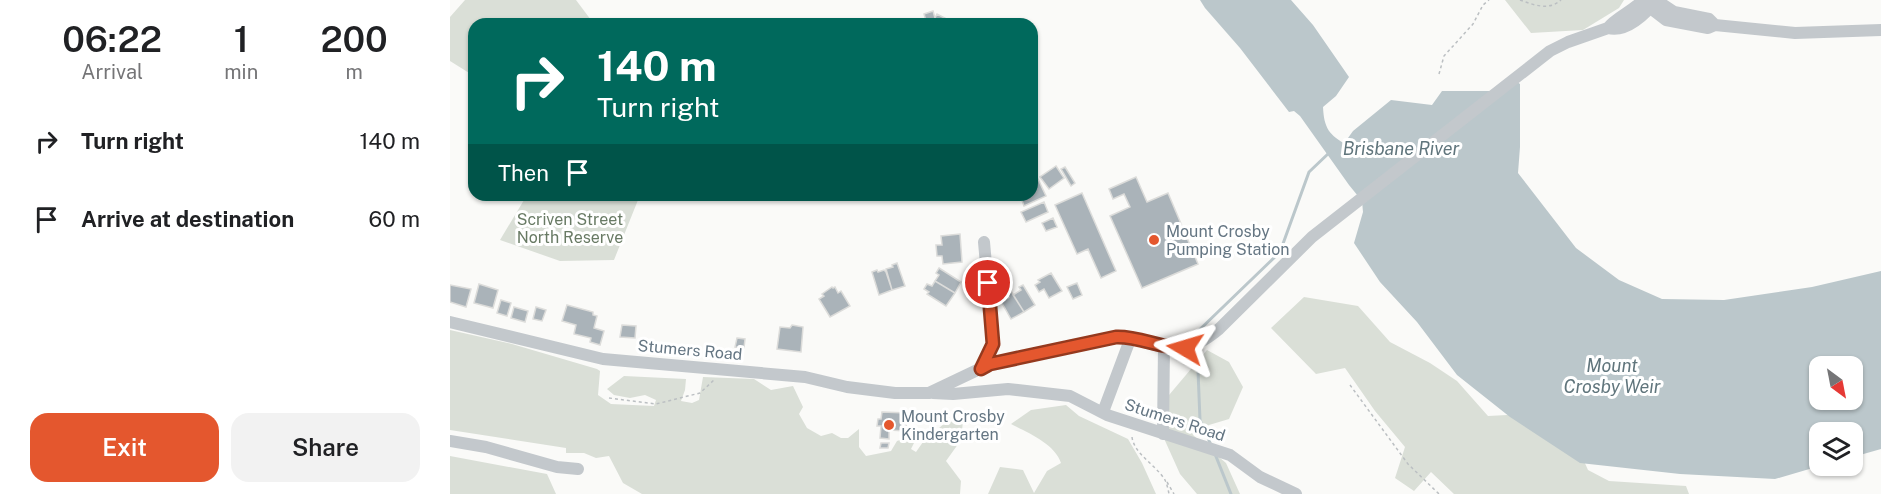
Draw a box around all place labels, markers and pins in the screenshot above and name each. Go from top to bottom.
place label: Mount Crosby Pumping Station [1166,222,1290,259]
marker: Mount Crosby Pumping Station [1147,233,1161,247]
pin [962,257,1013,308]
place label: Mount Crosby Kindergarten [901,407,1005,444]
marker: Mount Crosby Kindergarten [882,418,896,432]

